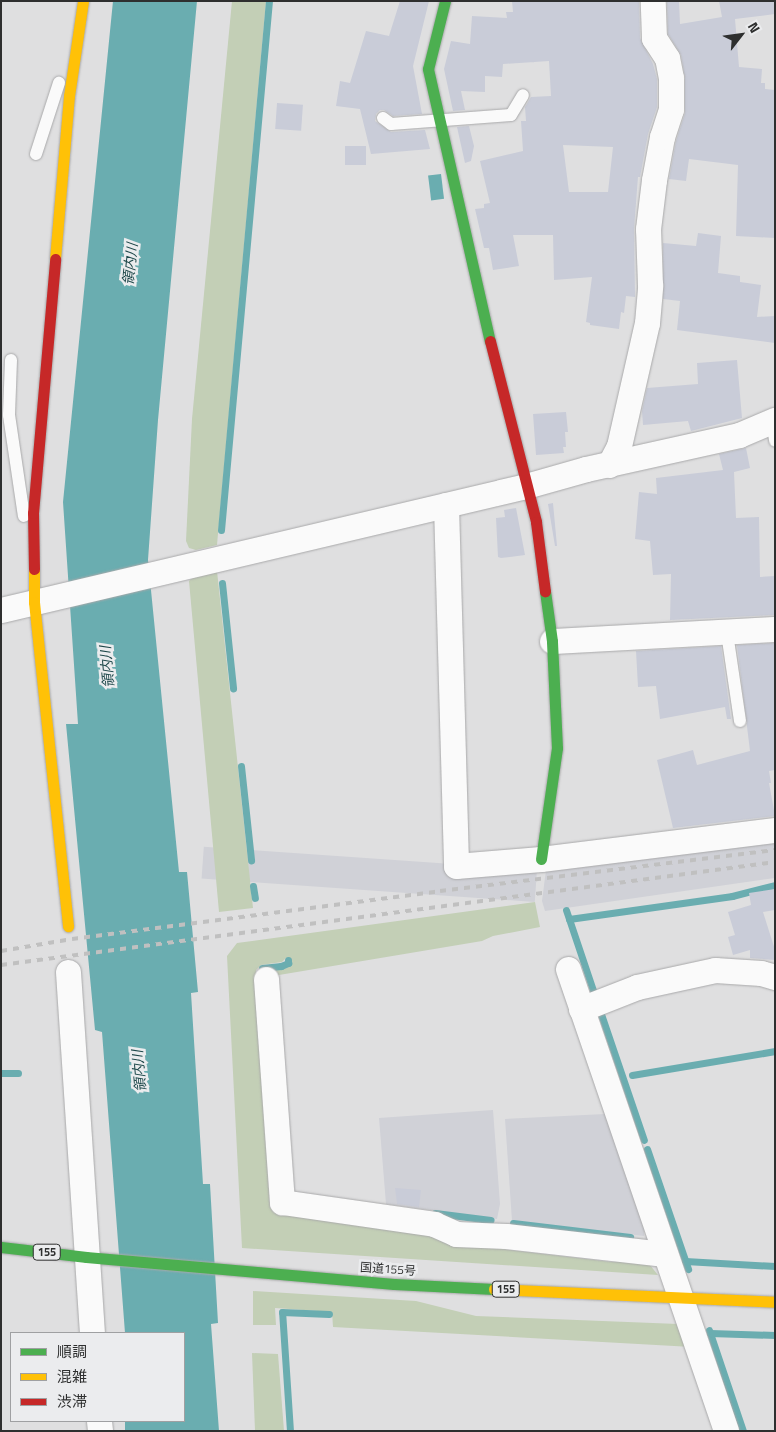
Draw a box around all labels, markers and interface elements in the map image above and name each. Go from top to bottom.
north arrow [716,10,766,60]
text: N [743,18,766,37]
water label: 領内川 [119,242,141,286]
water label: 領内川 [97,645,117,689]
water label: 領内川 [129,1049,149,1093]
road number: 155 [32,1244,62,1260]
street label: 国道155号 [359,1260,417,1278]
road number: 155 [491,1280,521,1298]
legend [10,1332,185,1422]
text: 順調 [57,1340,87,1363]
text: 混雑 [57,1365,87,1388]
text: 渋滞 [57,1390,87,1413]

